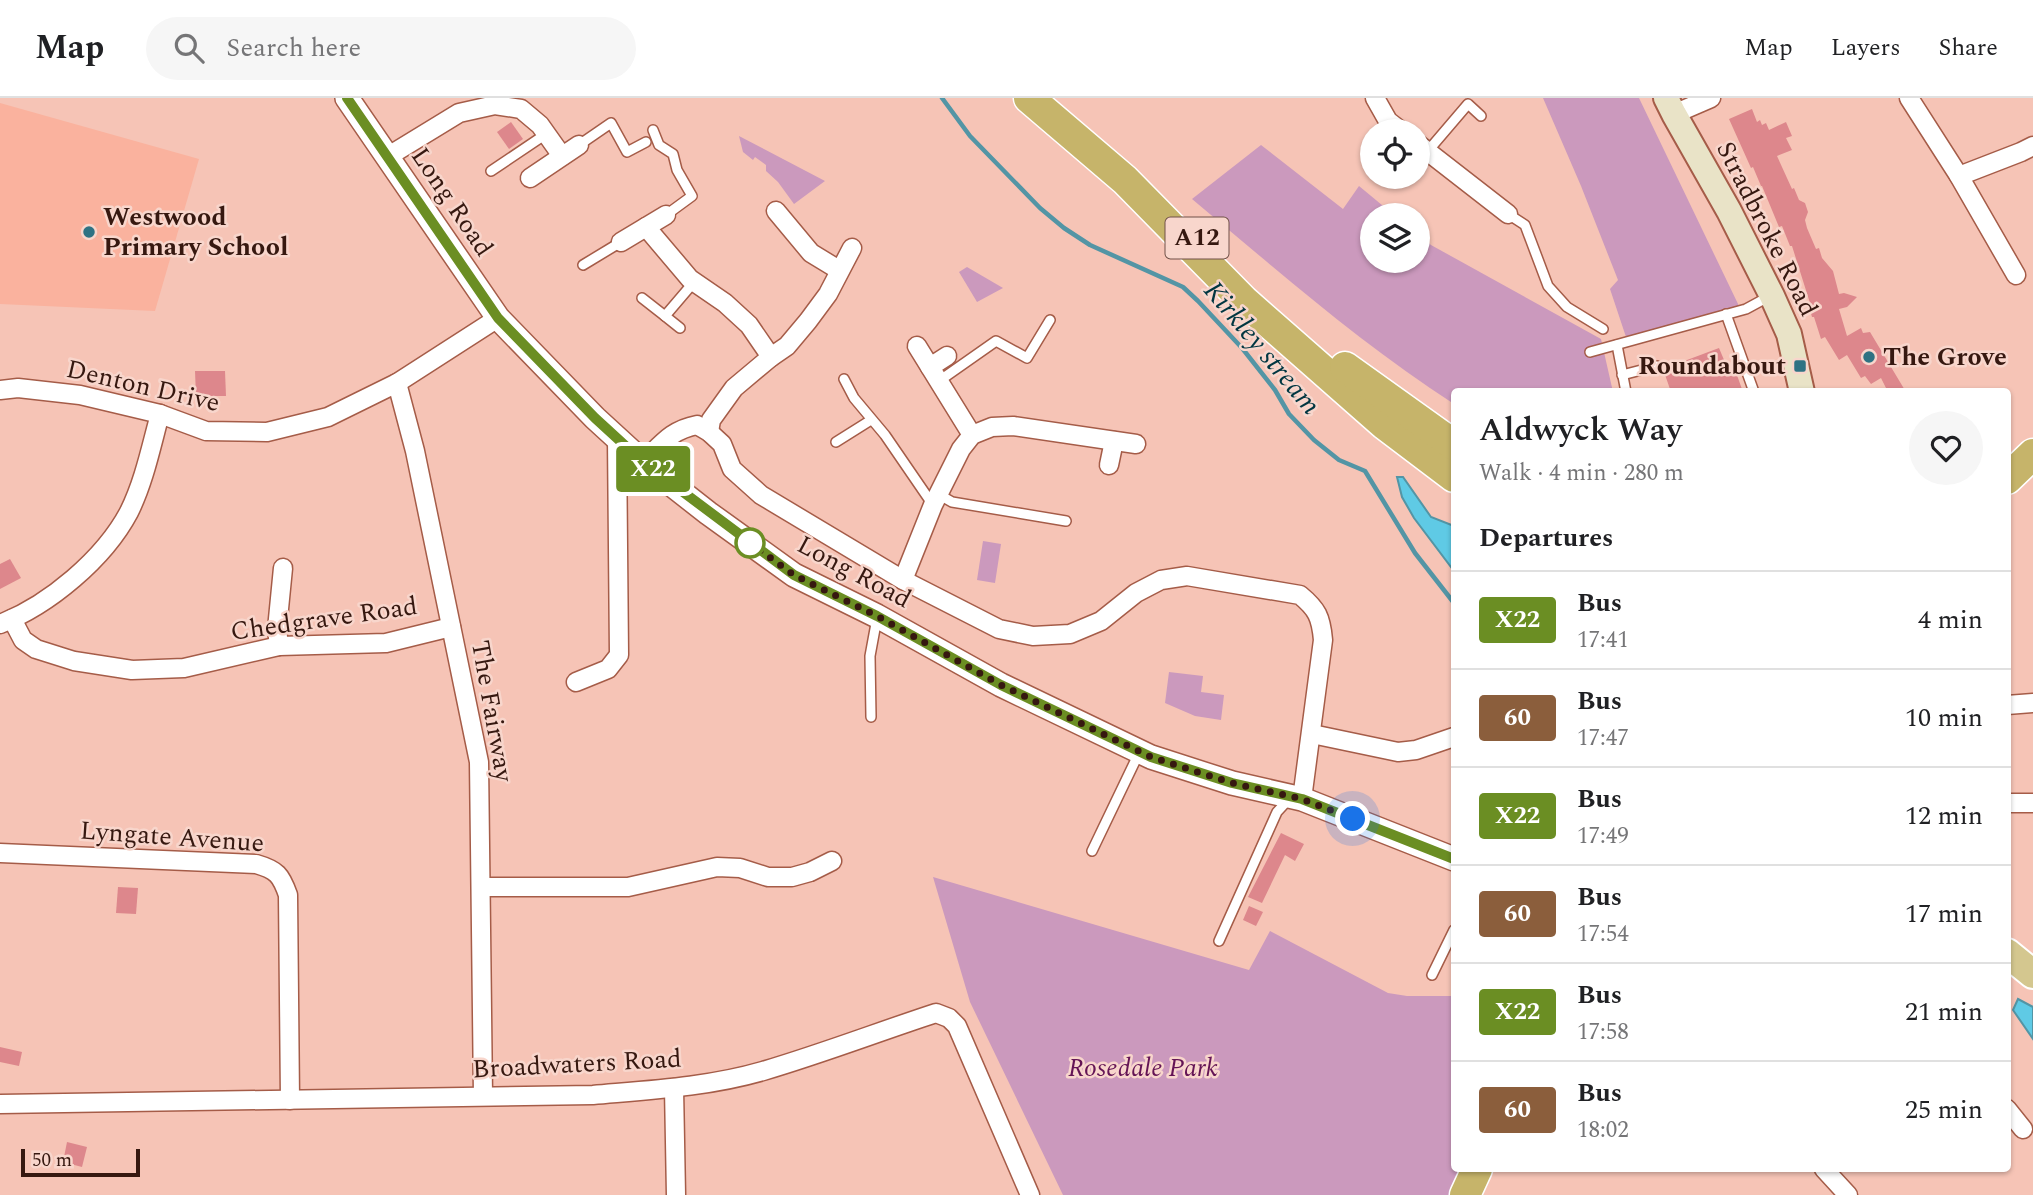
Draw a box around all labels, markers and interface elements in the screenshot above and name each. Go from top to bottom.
search box [146,17,636,80]
text: Map [35,23,104,73]
text: Search here [226,28,361,68]
icon: search [170,29,208,67]
text: Map [1744,30,1793,66]
text: Layers [1831,30,1901,66]
text: Share [1939,30,1998,66]
map controls [1360,119,1430,273]
button: locate [1360,119,1430,189]
street label: Stradbroke Road [1706,134,1828,324]
street label: Long Road [401,139,503,265]
place label: Westwood Primary School [103,197,288,267]
button: layers [1360,203,1430,273]
road number: A12 [1166,218,1228,258]
marker: Westwood Primary School [81,224,97,240]
water label: Kirkley stream [1193,271,1331,425]
place label: The Grove [1883,337,2007,377]
place label: Roundabout [1638,346,1786,386]
street label: Denton Drive [62,349,224,423]
marker: The Grove [1861,349,1877,365]
marker: Roundabout [1792,358,1808,374]
text: Aldwyck Way [1479,405,1682,455]
button: heart [1909,411,1983,485]
line badge: X22 [613,446,693,492]
text: X22 [630,451,676,487]
text: Walk · 4 min · 280 m [1479,456,1684,491]
text: Departures [1479,518,1613,558]
street label: Long Road [790,525,918,619]
unlabelled marker [735,528,765,558]
text: Bus [1577,583,1622,623]
street label: Chedgrave Road [228,586,420,652]
text: 4 min [1918,600,1983,640]
text: X22 [1495,602,1540,638]
text: 17:41 [1577,623,1629,658]
street label: The Fairway [460,637,524,786]
text: Bus [1577,681,1622,721]
text: 10 min [1905,698,1983,738]
text: 60 [1504,700,1531,736]
text: 17:47 [1577,721,1629,756]
text: Bus [1577,779,1622,819]
text: 12 min [1905,796,1983,836]
text: X22 [1495,798,1540,834]
your location [1335,801,1370,836]
street label: Lyngate Avenue [79,811,265,863]
text: 17:49 [1577,819,1629,854]
text: Bus [1577,877,1622,917]
text: 17 min [1905,894,1983,934]
text: 60 [1504,896,1531,932]
text: 17:54 [1577,917,1629,952]
text: Bus [1577,975,1622,1015]
text: 21 min [1905,992,1983,1032]
text: X22 [1495,994,1540,1030]
text: 17:58 [1577,1015,1629,1050]
street label: Broadwaters Road [471,1039,683,1089]
park label: Rosedale Park [1068,1048,1218,1088]
text: Bus [1577,1073,1622,1113]
text: 25 min [1905,1090,1983,1130]
text: 60 [1504,1092,1531,1128]
text: 18:02 [1577,1113,1629,1148]
scale bar [21,1146,140,1178]
text: 50 m [32,1146,72,1175]

